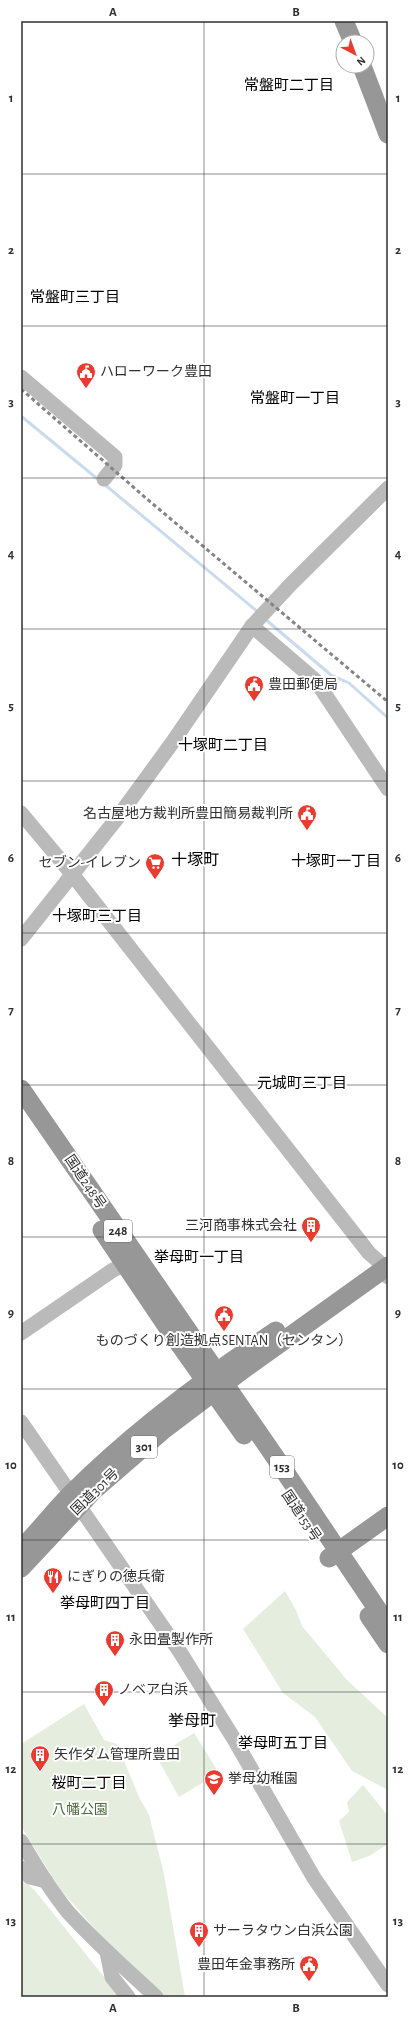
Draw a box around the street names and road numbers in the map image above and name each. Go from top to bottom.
street label: 国道248号 [62,1152,109,1212]
road number: 248 [104,1220,132,1242]
road number: 301 [131,1436,157,1458]
road number: 153 [270,1456,294,1478]
street label: 国道301号 [68,1465,121,1518]
street label: 国道153号 [279,1487,324,1544]

